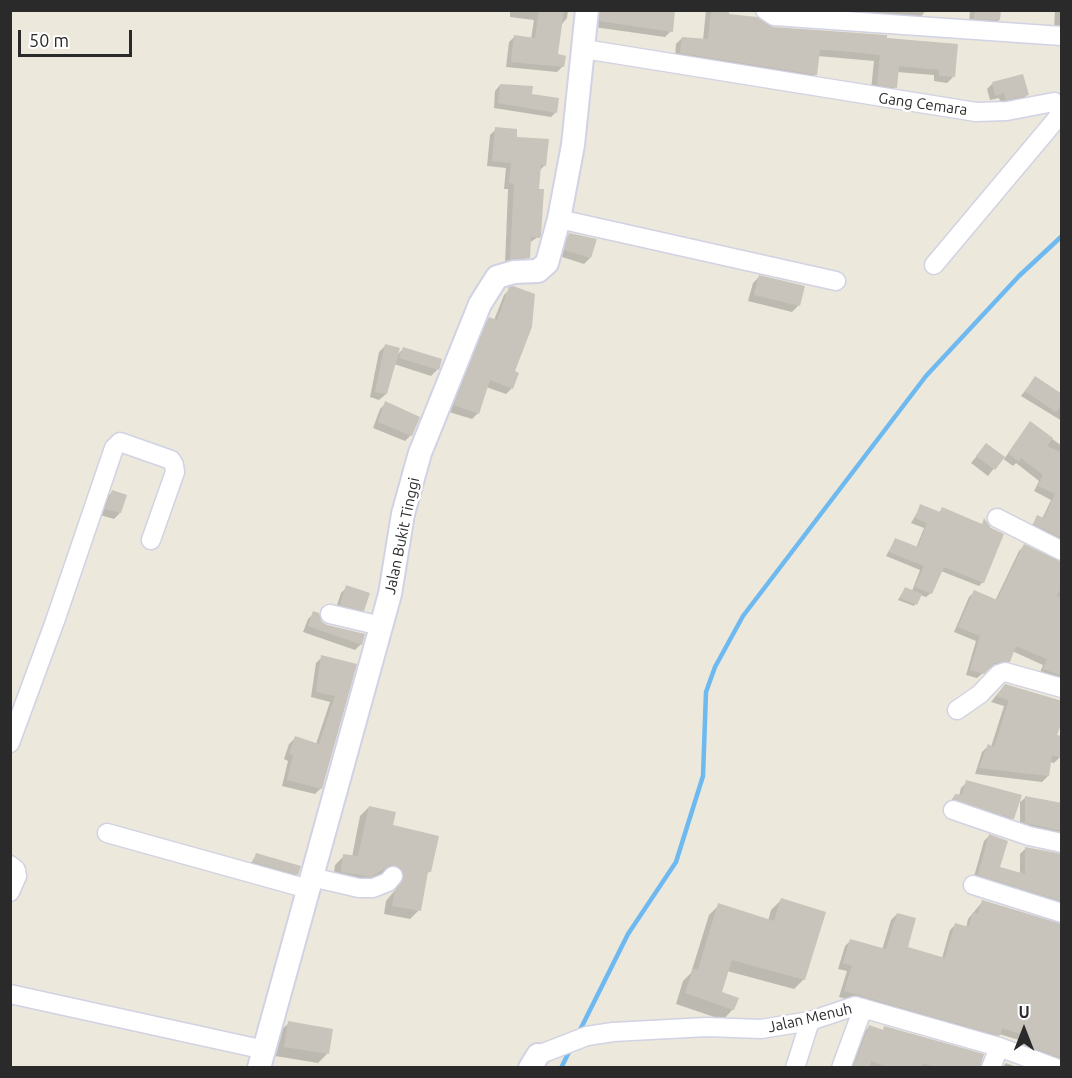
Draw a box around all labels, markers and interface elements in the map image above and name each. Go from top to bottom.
scale bar [21,18,135,56]
text: 50 m [29,30,69,50]
street label: Gang Cemara [877,89,969,119]
street label: Jalan Bukit Tinggi [381,476,423,596]
street label: Jalan Menuh [766,1000,854,1036]
north arrow [994,1000,1054,1060]
text: U [1018,1003,1030,1021]

